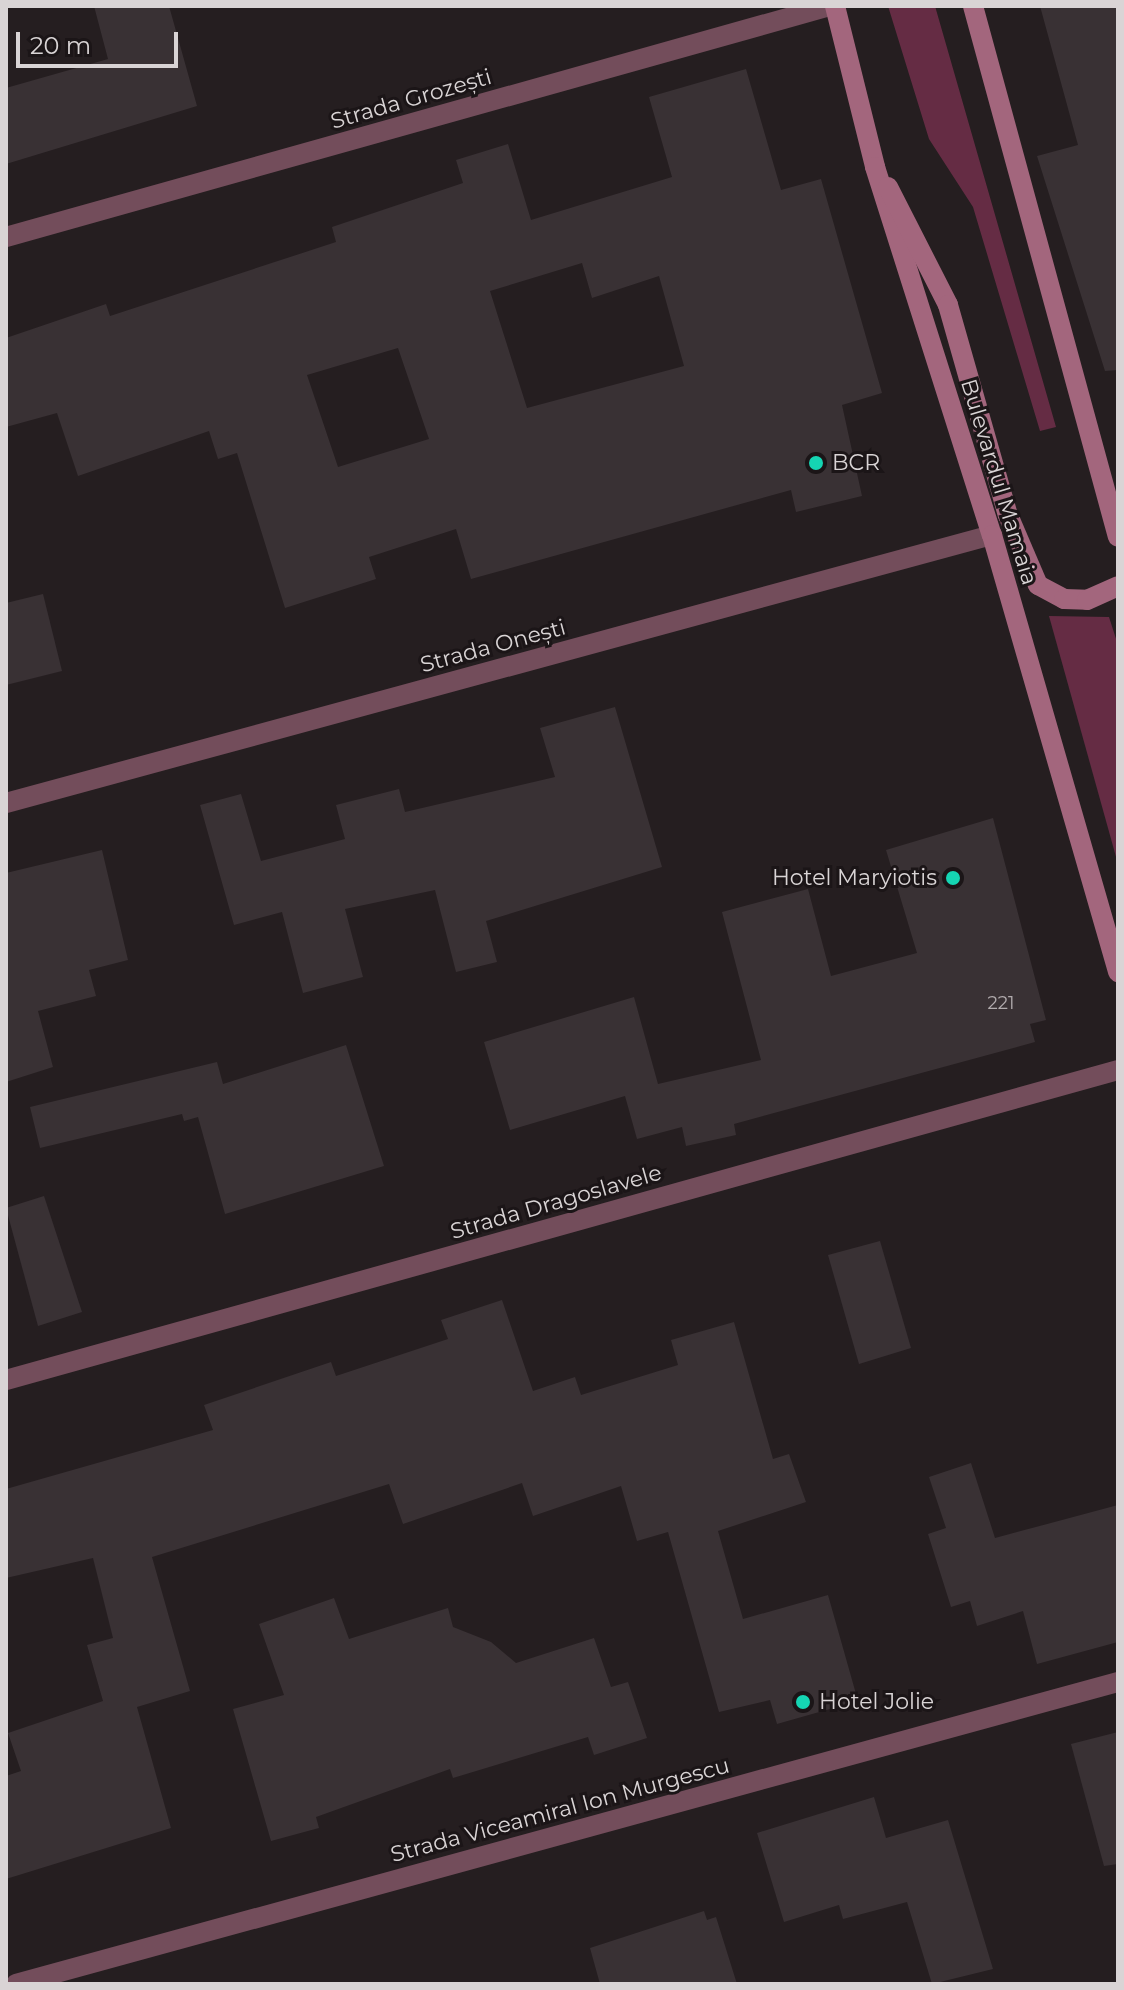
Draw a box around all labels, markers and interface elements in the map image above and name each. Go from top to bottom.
scale bar [20,16,182,66]
text: 20 m [30,31,91,60]
street label: Strada Grozești [328,63,494,135]
street label: Bulevardul Mamaia [955,376,1043,588]
place label: BCR [832,450,880,476]
marker: BCR [807,454,825,472]
street label: Strada Onești [418,614,568,678]
place label: Hotel Maryiotis [772,865,937,891]
marker: Hotel Maryiotis [944,869,962,887]
house number: 221 [988,992,1014,1014]
street label: Strada Dragoslavele [447,1159,665,1245]
place label: Hotel Jolie [819,1689,934,1715]
marker: Hotel Jolie [794,1693,812,1711]
street label: Strada Viceamiral Ion Murgescu [388,1752,732,1868]

